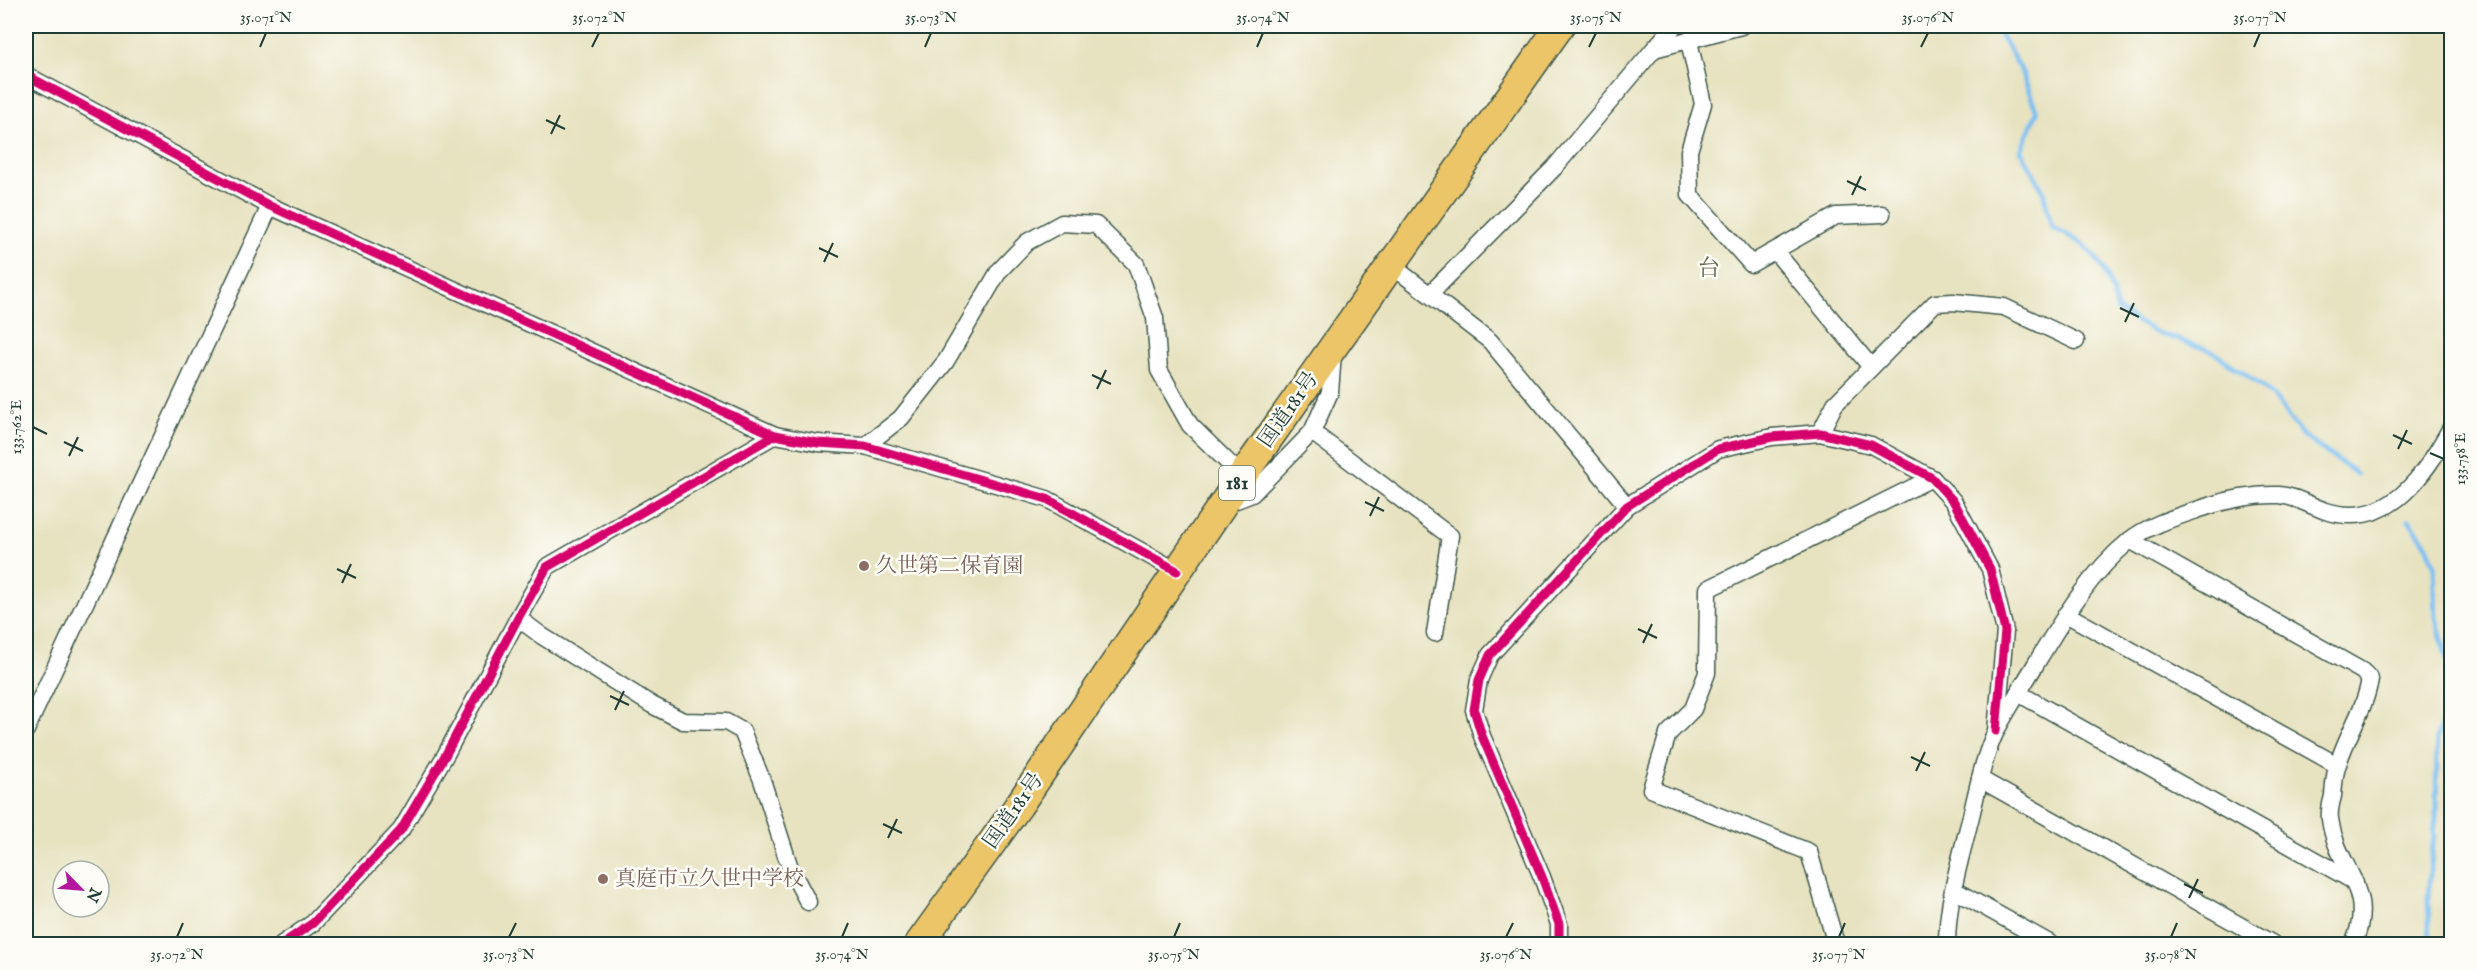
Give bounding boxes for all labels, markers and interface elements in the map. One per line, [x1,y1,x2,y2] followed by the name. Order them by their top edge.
[240,8,292,27] text: 35.071°N
[572,8,626,27] text: 35.072°N
[905,8,957,27] text: 35.073°N
[1236,8,1290,27] text: 35.074°N
[1570,8,1622,27] text: 35.075°N
[1902,8,1954,27] text: 35.076°N
[2233,8,2287,27] text: 35.077°N
[1698,255,1720,283] district label: 台
[1253,367,1325,453] street label: 国道181号
[7,400,26,454] text: 133.762°E
[2451,433,2470,485] text: 133.758°E
[1219,466,1255,500] road number: 181
[876,553,1023,580] place label: 久世第二保育園
[857,559,871,573] marker: 久世第二保育園
[978,768,1050,854] street label: 国道181号
[51,859,111,919] north arrow
[615,866,804,893] place label: 真庭市立久世中学校
[596,872,610,886] marker: 真庭市立久世中学校
[81,883,105,905] text: N
[150,945,204,964] text: 35.072°N
[483,945,535,964] text: 35.073°N
[815,945,869,964] text: 35.074°N
[1148,945,1200,964] text: 35.075°N
[1480,945,1532,964] text: 35.076°N
[1812,945,1866,964] text: 35.077°N
[2145,945,2197,964] text: 35.078°N

